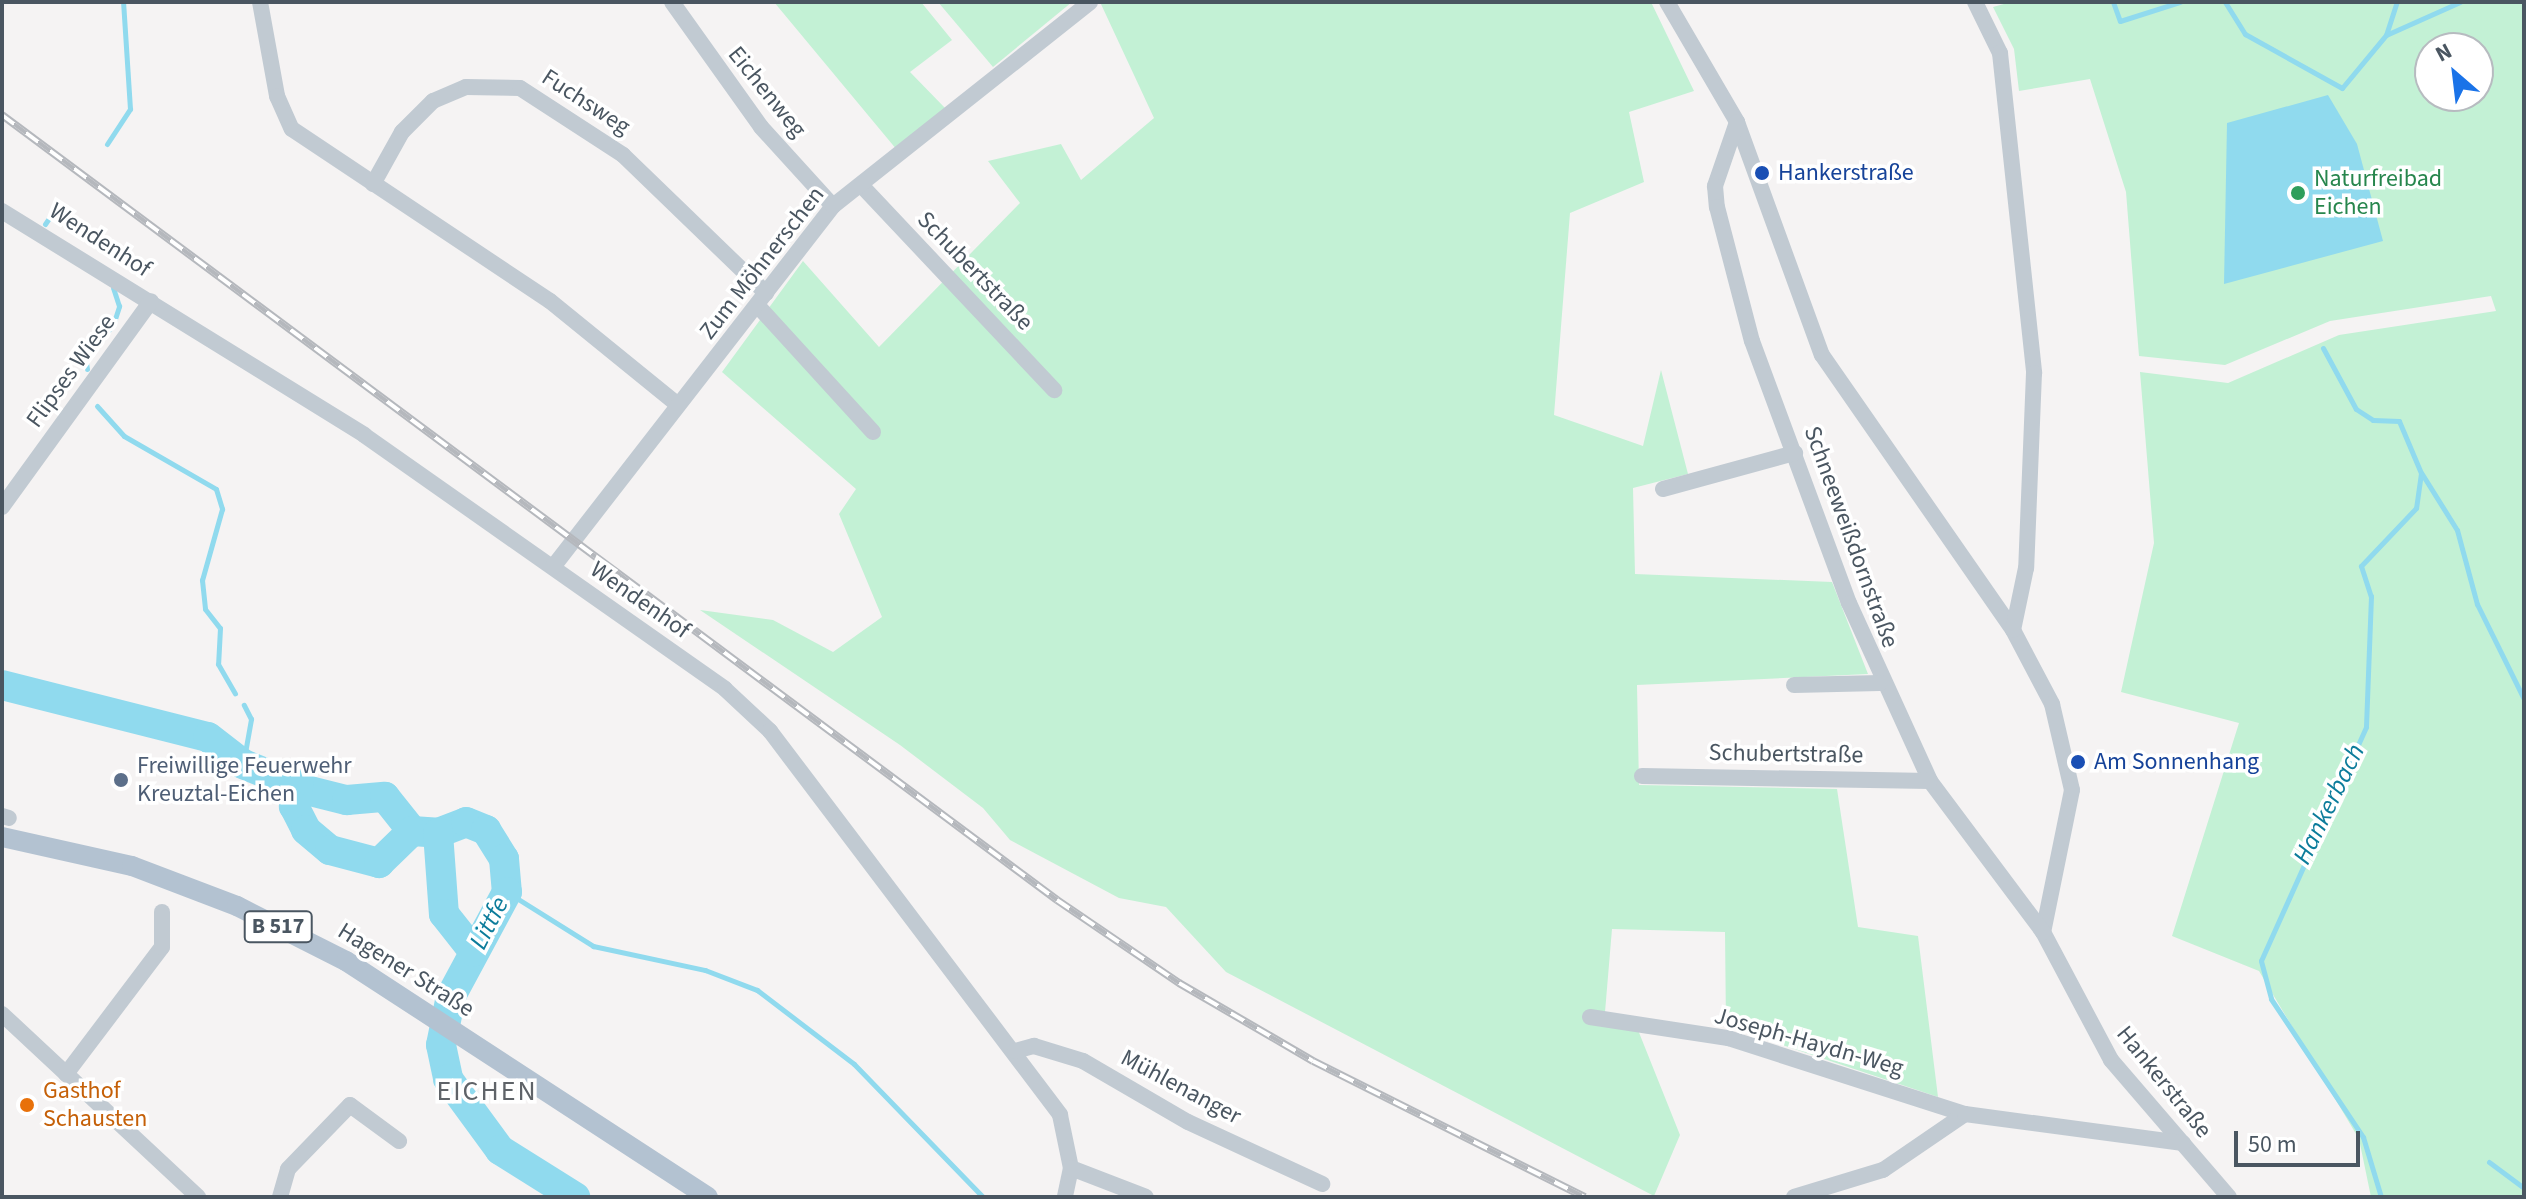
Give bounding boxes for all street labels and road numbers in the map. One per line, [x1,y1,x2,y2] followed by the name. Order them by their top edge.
[722,41,812,143] street label: Eichenweg
[536,63,636,141] street label: Fuchsweg
[693,181,831,345] street label: Zum Möhnerschen
[44,197,156,283] street label: Wendenhof
[911,205,1039,337] street label: Schubertstraße
[20,309,122,433] street label: Flipses Wiese
[1797,422,1905,652] street label: Schneeweißdornstraße
[585,555,695,645] street label: Wendenhof
[1709,738,1863,770] street label: Schubertstraße
[242,909,314,945] road number: B 517
[332,917,480,1023] street label: Hagener Straße
[1711,1001,1907,1083] street label: Joseph-Haydn-Weg
[2110,1020,2218,1144] street label: Hankerstraße
[1116,1043,1246,1131] street label: Mühlenanger

